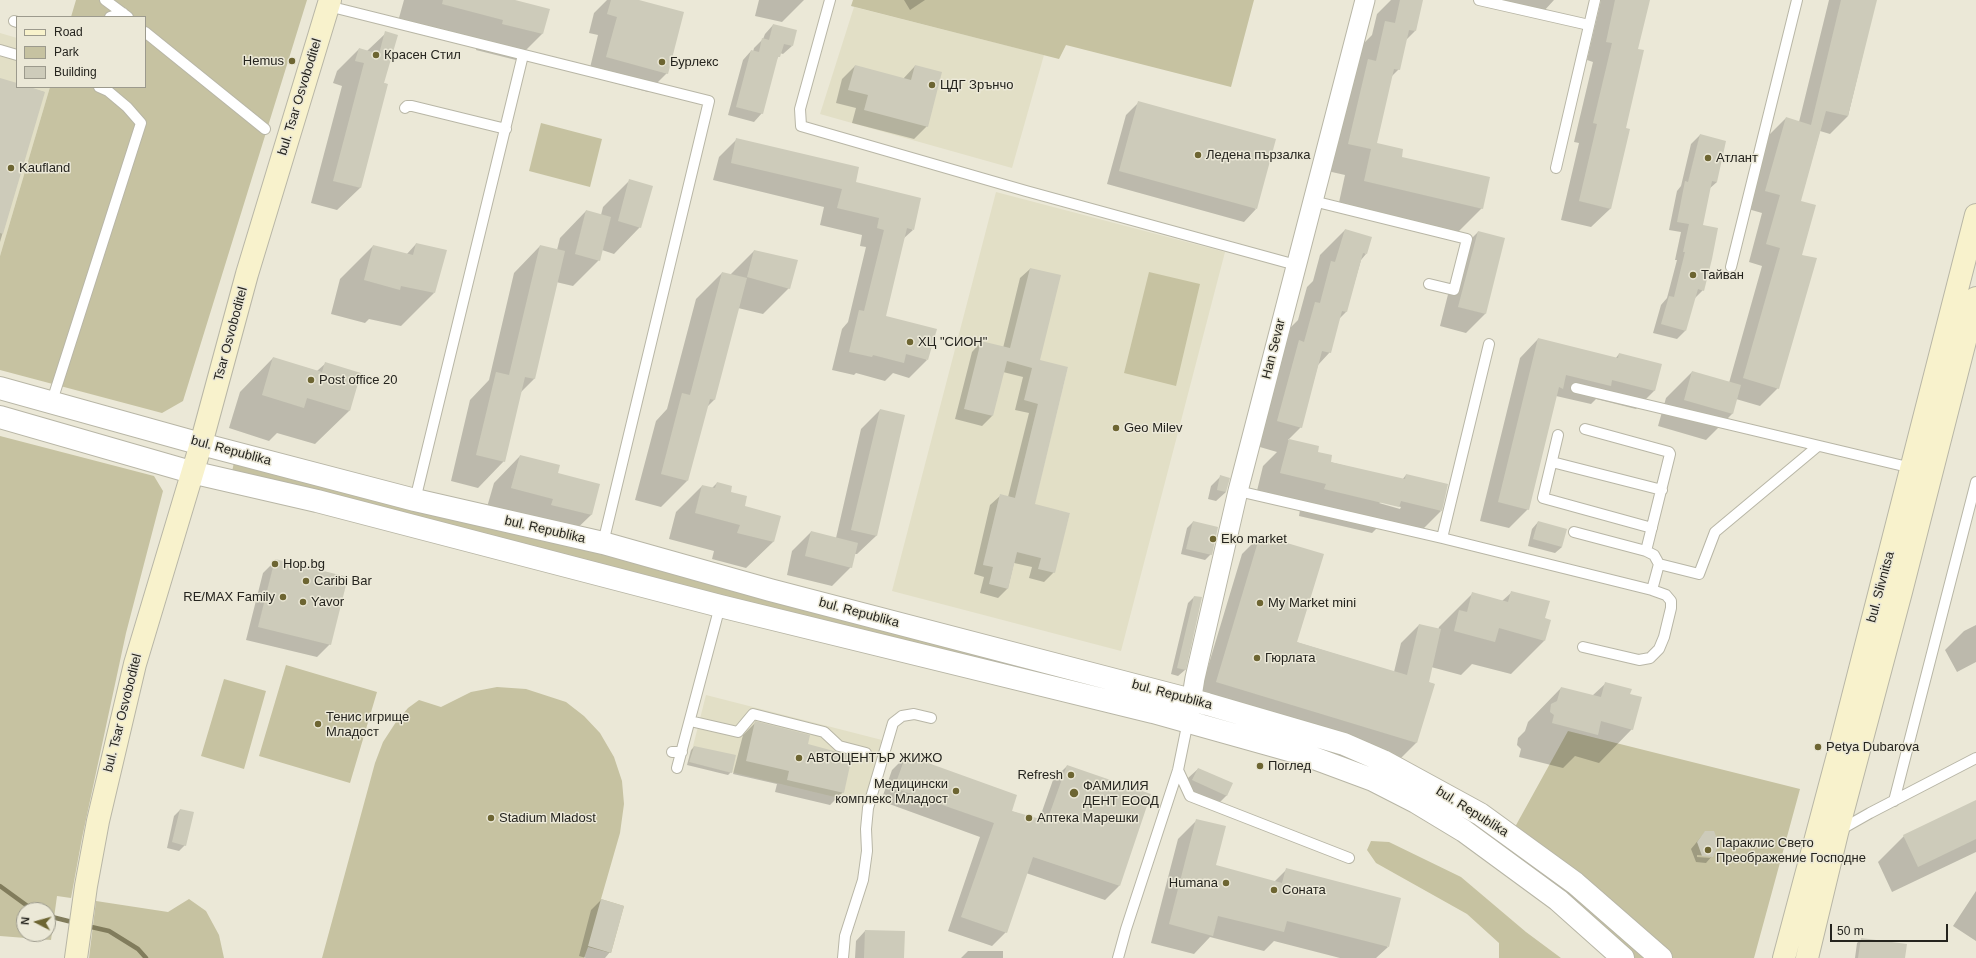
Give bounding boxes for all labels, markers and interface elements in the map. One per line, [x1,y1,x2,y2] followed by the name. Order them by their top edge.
[16,16,146,88] legend
[54,25,83,39] text: Road
[275,37,325,157] street label: bul. Tsar Osvoboditel
[54,45,79,59] text: Park
[384,47,461,63] place label: Красен Стил
[371,50,381,60] marker: Красен Стил
[243,53,284,69] place label: Hemus
[670,54,719,70] place label: Бурлекс
[287,56,297,66] marker: Hemus
[657,57,667,67] marker: Бурлекс
[54,65,97,79] text: Building
[940,77,1013,93] place label: ЦДГ Зрънчо
[927,80,937,90] marker: ЦДГ Зрънчо
[1206,147,1311,163] place label: Ледена пързалка
[1193,150,1203,160] marker: Ледена пързалка
[1716,150,1758,166] place label: Атлант
[1703,153,1713,163] marker: Атлант
[19,160,70,176] place label: Kaufland
[6,163,16,173] marker: Kaufland
[1701,267,1744,283] place label: Тайван
[1688,270,1698,280] marker: Тайван
[211,285,251,383] street label: Tsar Osvoboditel
[1259,317,1289,381] street label: Han Sevar
[918,334,987,350] place label: ХЦ "СИОН"
[905,337,915,347] marker: ХЦ "СИОН"
[319,372,398,388] place label: Post office 20
[306,375,316,385] marker: Post office 20
[1124,420,1183,436] place label: Geo Milev
[1111,423,1121,433] marker: Geo Milev
[189,433,273,469] street label: bul. Republika
[503,513,587,547] street label: bul. Republika
[1221,531,1287,547] place label: Eko market
[1208,534,1218,544] marker: Eko market
[1864,550,1898,624] street label: bul. Slivnitsa
[283,556,325,572] place label: Hop.bg
[270,559,280,569] marker: Hop.bg
[314,573,372,589] place label: Caribi Bar
[301,576,311,586] marker: Caribi Bar
[183,589,275,605] place label: RE/MAX Family
[278,592,288,602] marker: RE/MAX Family
[311,594,344,610] place label: Yavor
[817,595,901,631] street label: bul. Republika
[1268,595,1356,611] place label: My Market mini
[298,597,308,607] marker: Yavor
[1255,598,1265,608] marker: My Market mini
[1265,650,1315,666] place label: Гюрлата
[101,652,145,774] street label: bul. Tsar Osvoboditel
[1252,653,1262,663] marker: Гюрлата
[1130,677,1214,713] street label: bul. Republika
[326,709,409,740] place label: Тенис игрище Младост
[313,719,323,729] marker: Тенис игрище Младост
[1826,739,1919,755] place label: Petya Dubarova
[1813,742,1823,752] marker: Petya Dubarova
[807,750,942,766] place label: АВТОЦЕНТЪР ЖИЖО
[794,753,804,763] marker: АВТОЦЕНТЪР ЖИЖО
[1268,758,1311,774] place label: Поглед
[1255,761,1265,771] marker: Поглед
[1017,767,1063,783] place label: Refresh
[1066,770,1076,780] marker: Refresh
[835,776,948,807] place label: Медицински комплекс Младост
[1083,778,1159,809] place label: ФАМИЛИЯ ДЕНТ ЕООД
[1433,784,1511,840] street label: bul. Republika
[951,786,961,796] marker: Медицински комплекс Младост
[1068,787,1080,799] marker: ФАМИЛИЯ ДЕНТ ЕООД
[499,810,596,826] place label: Stadium Mladost
[1037,810,1139,826] place label: Аптека Марешки
[486,813,496,823] marker: Stadium Mladost
[1024,813,1034,823] marker: Аптека Марешки
[1716,835,1866,866] place label: Параклис Свето Преображение Господне
[1703,845,1713,855] marker: Параклис Свето Преображение Господне
[1169,875,1218,891] place label: Humana
[1221,878,1231,888] marker: Humana
[1282,882,1326,898] place label: Соната
[1269,885,1279,895] marker: Соната
[16,902,56,942] north arrow
[19,916,31,925] text: N
[1832,916,1950,942] scale bar
[1837,924,1864,938] text: 50 m

